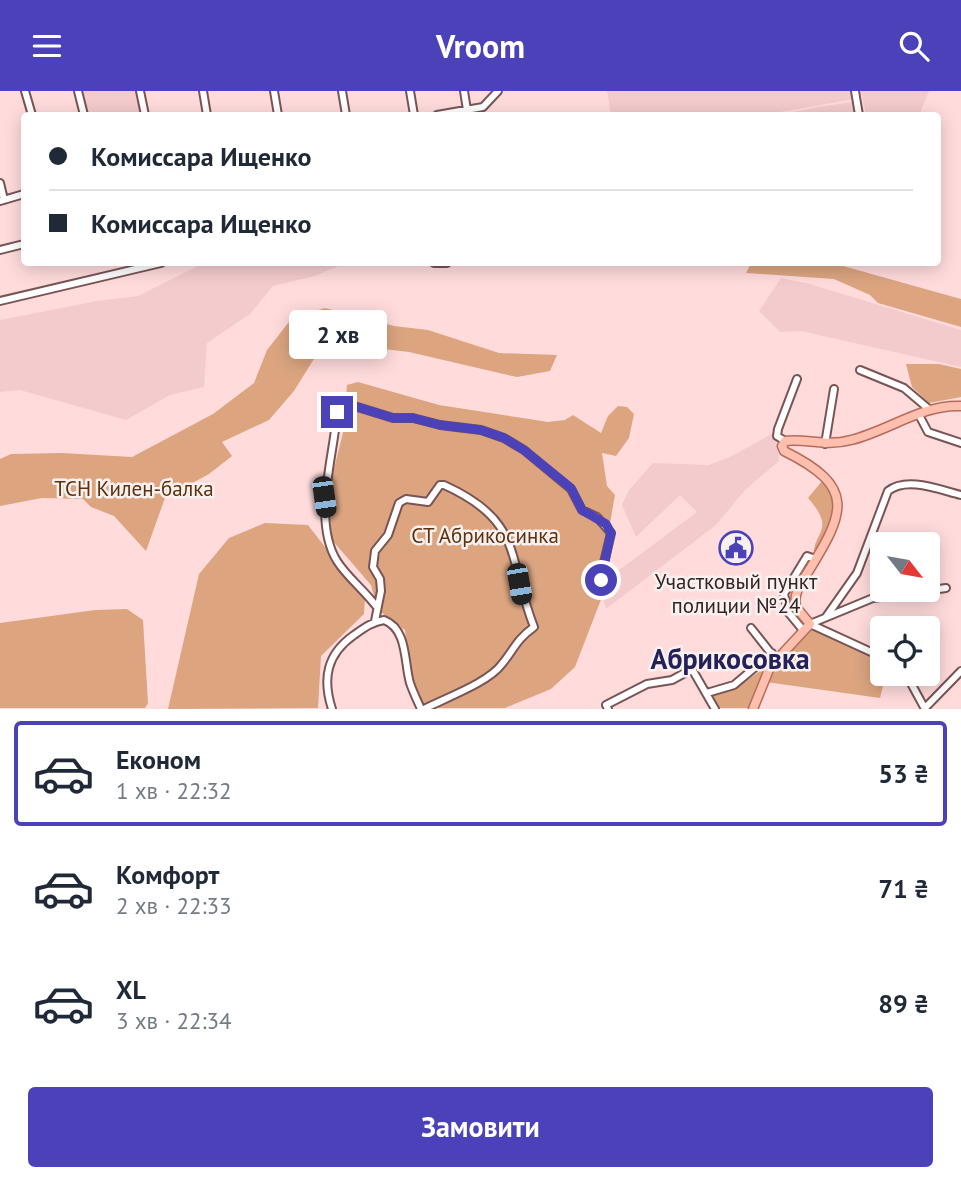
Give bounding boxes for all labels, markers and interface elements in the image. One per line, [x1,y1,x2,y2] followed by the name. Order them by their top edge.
[436,25,525,67] text: Vroom
[28,27,66,65] icon: menu
[895,27,933,65] icon: search
[91,140,311,173] text: Комиссара Ищенко
[91,207,311,240] text: Комиссара Ищенко
[288,310,386,359] callout: 2 хв
[317,320,359,349] text: 2 хв
[321,396,353,428] route end
[54,475,214,502] park label: ТСН Килен-балка
[311,475,338,519] car
[411,522,559,549] park label: СТ Абрикосинка
[717,529,755,567] public building icon: Участковый пункт полиции №24
[870,532,940,602] north arrow
[870,532,940,686] map controls
[506,561,533,607] car
[585,564,617,596] route start
[655,568,818,619] place label: Участковый пункт полиции №24
[870,616,940,686] button: locate
[650,640,810,677] district label: Абрикосовка
[32,742,95,805] icon: car
[116,743,201,776] text: Економ
[878,757,929,790] text: 53 ₴
[116,776,232,805] text: 1 хв · 22:32
[32,857,95,920] icon: car
[116,858,219,891] text: Комфорт
[878,872,929,905] text: 71 ₴
[116,891,232,920] text: 2 хв · 22:33
[32,972,95,1035] icon: car
[116,973,146,1006] text: XL
[878,987,929,1020] text: 89 ₴
[116,1006,232,1035] text: 3 хв · 22:34
[28,1087,933,1167] button: Замовити

